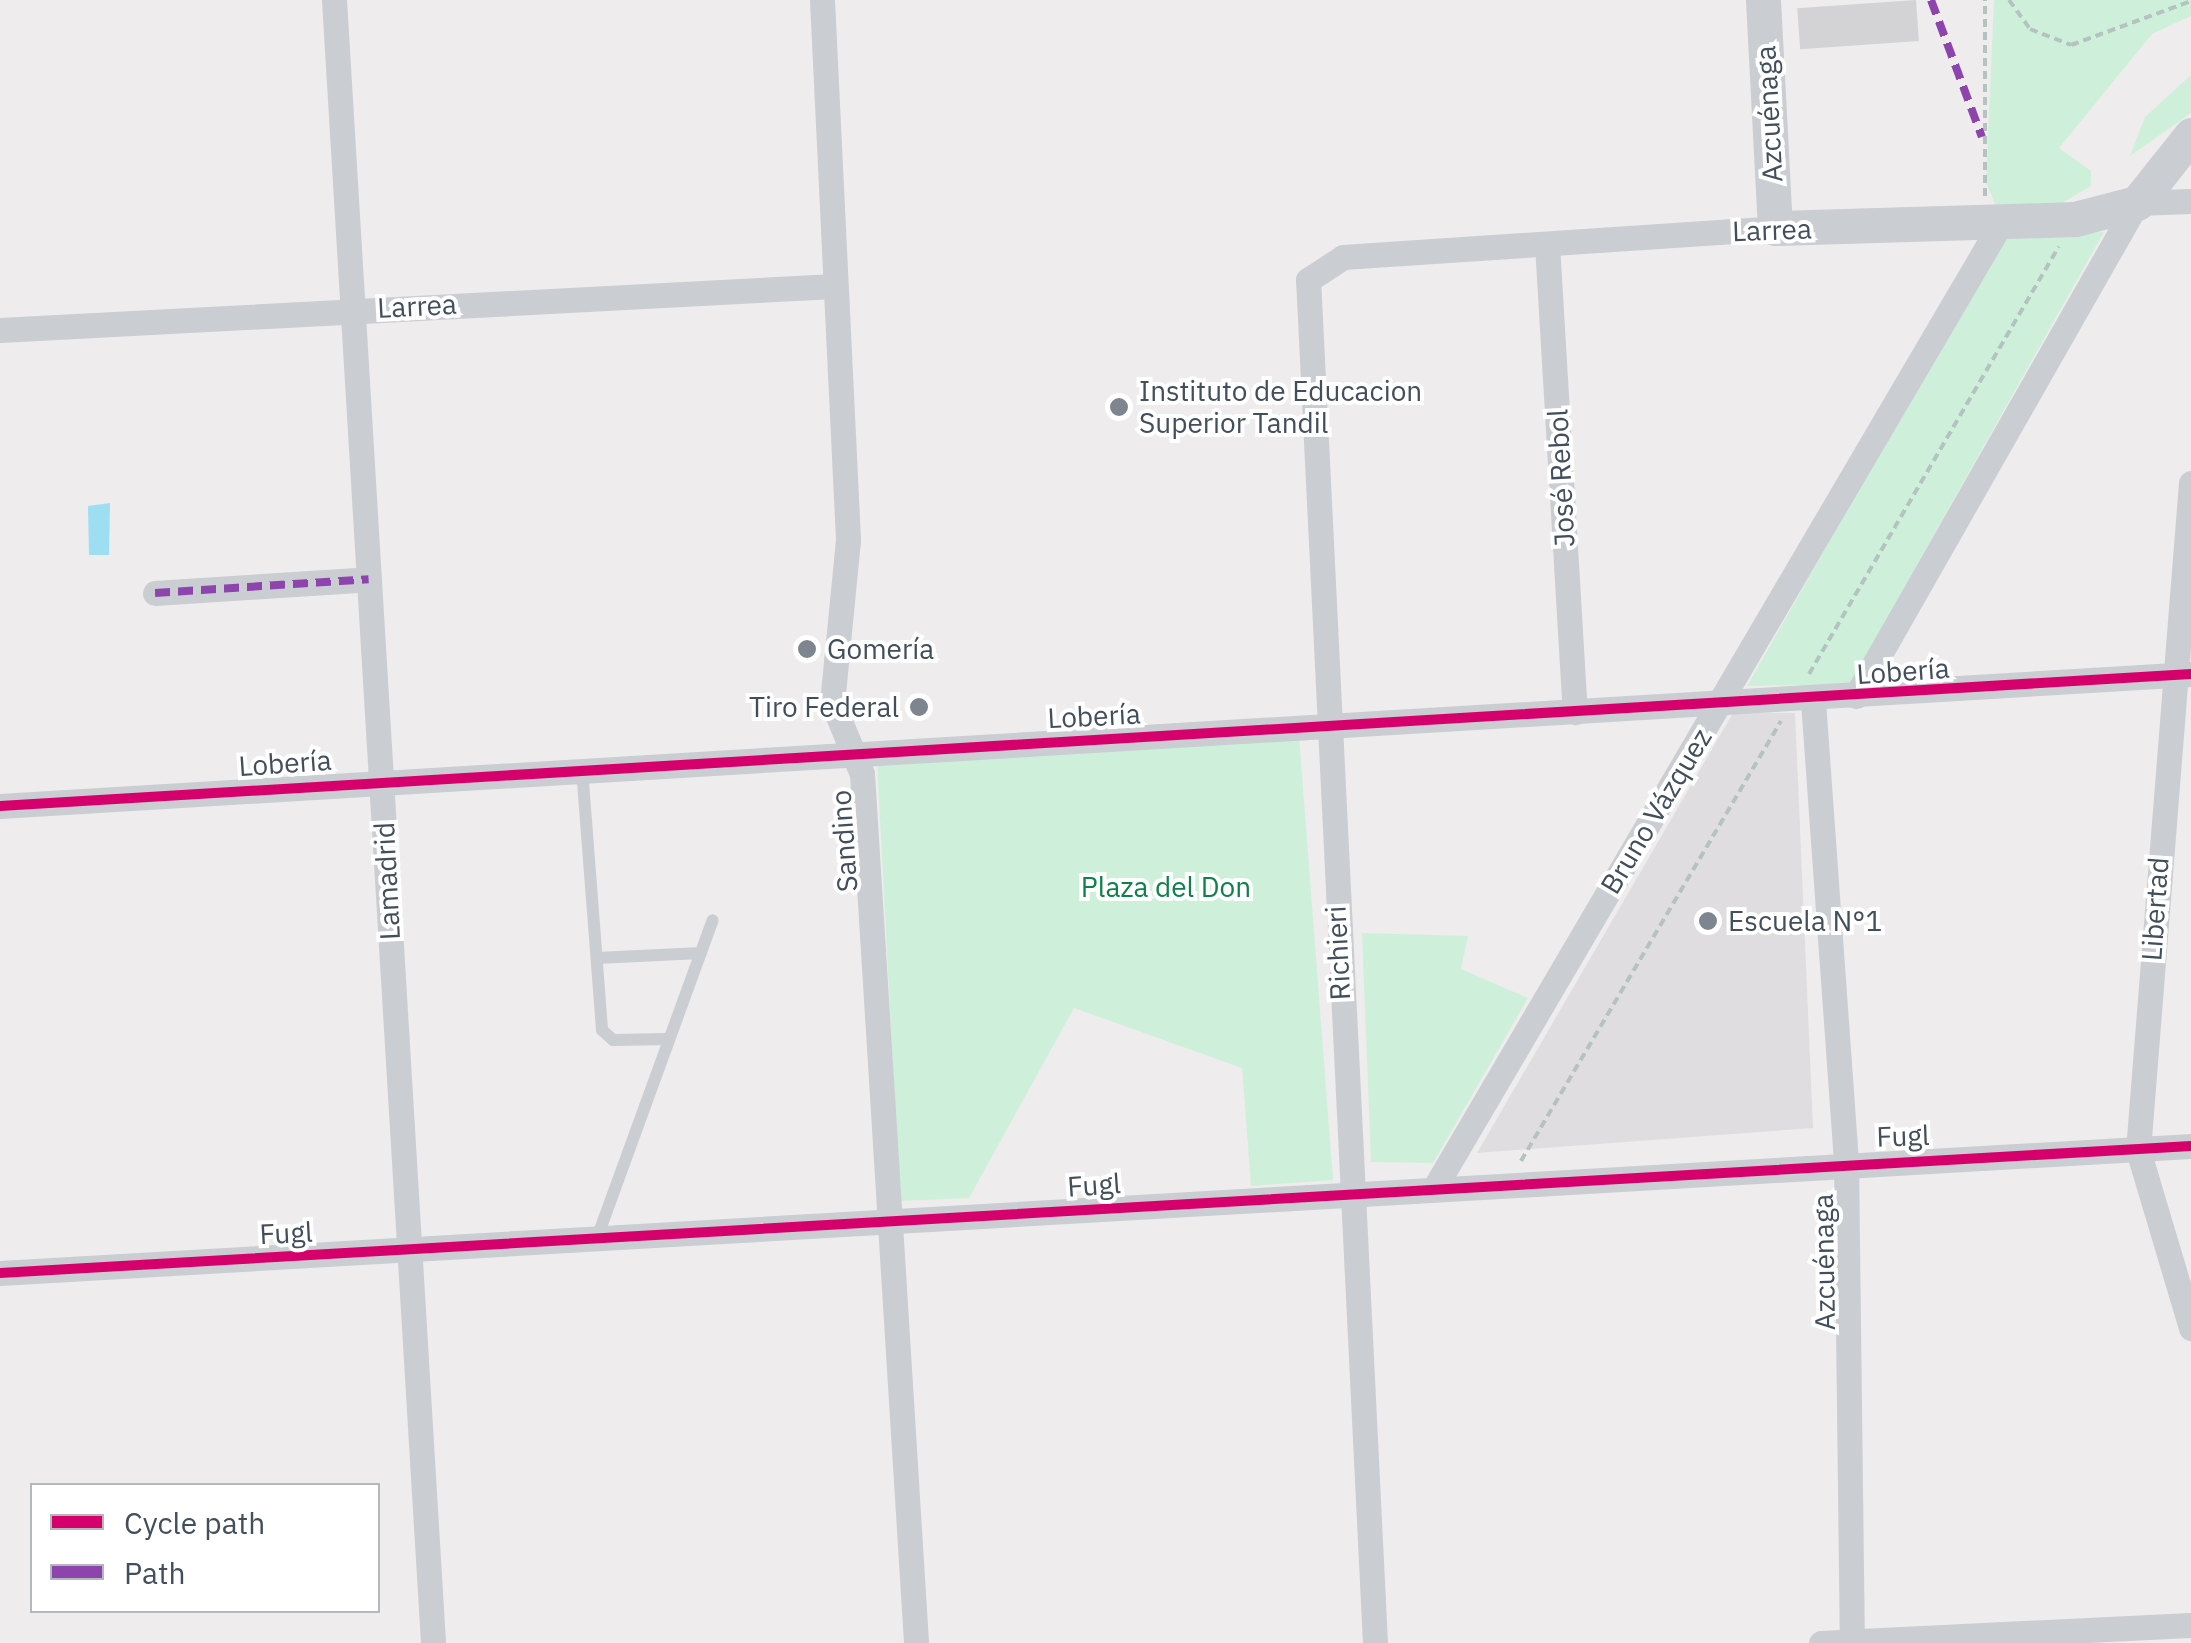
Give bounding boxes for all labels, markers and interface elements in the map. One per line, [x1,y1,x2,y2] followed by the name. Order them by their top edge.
[1749,45,1789,183] street label: Azcuénaga
[1732,212,1812,248] street label: Larrea
[376,287,458,325] street label: Larrea
[1139,374,1422,440] place label: Instituto de Educacion Superior Tandil
[1108,396,1130,418] marker: Instituto de Educacion Superior Tandil
[1541,408,1581,548] street label: José Rebol
[827,632,934,666] place label: Gomería
[796,638,818,660] marker: Gomería
[1855,651,1951,691] street label: Lobería
[749,690,899,724] place label: Tiro Federal
[908,696,930,718] marker: Tiro Federal
[1047,697,1141,735] street label: Lobería
[1593,722,1719,900] street label: Bruno Vázquez
[237,743,333,783] street label: Lobería
[824,789,864,893] street label: Sandino
[367,821,407,941] street label: Lamadrid
[2135,856,2175,962] street label: Libertad
[1081,870,1251,904] park label: Plaza del Don
[1728,904,1882,938] place label: Escuela N°1
[1319,905,1357,1001] street label: Richieri
[1697,910,1719,932] marker: Escuela N°1
[1876,1118,1930,1154] street label: Fugl
[1066,1166,1122,1204] street label: Fugl
[1806,1193,1842,1331] street label: Azcuénaga
[259,1215,313,1251] street label: Fugl
[30,1483,380,1613] legend
[124,1503,265,1542] text: Cycle path
[124,1553,185,1592] text: Path

